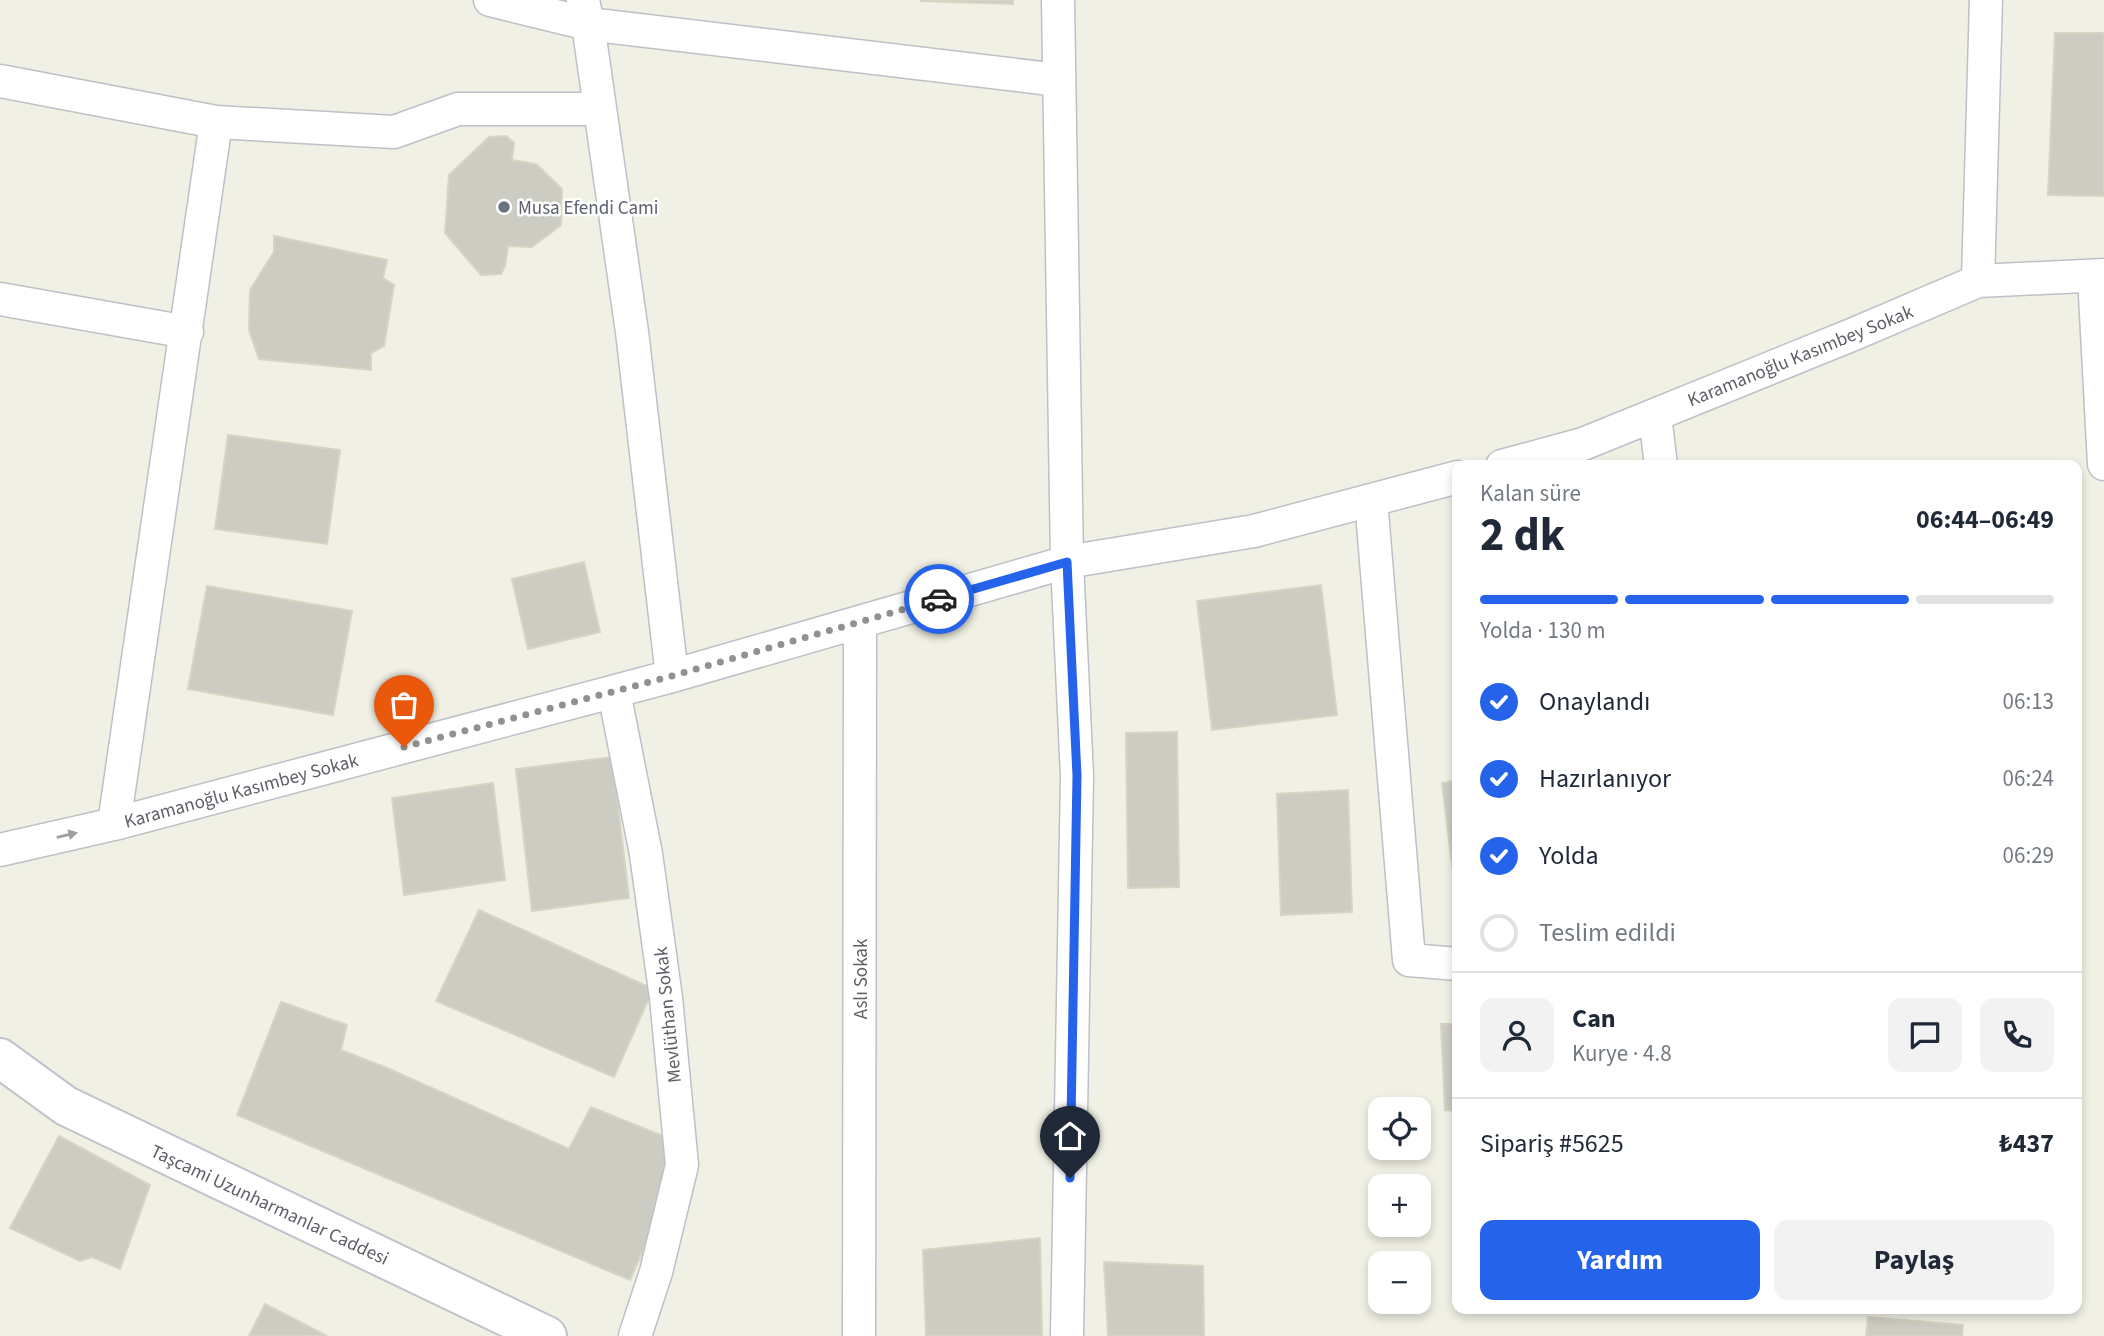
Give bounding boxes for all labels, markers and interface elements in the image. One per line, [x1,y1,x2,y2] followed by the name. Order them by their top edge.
[518,195,659,222] place label: Musa Efendi Cami
[496,199,512,215] marker: Musa Efendi Cami
[1684,298,1918,414] street label: Karamanoğlu Kasımbey Sokak
[1480,477,1581,510] text: Kalan süre
[1916,501,2054,538] text: 06:44–06:49
[1480,503,1565,568] text: 2 dk
[904,564,974,634] courier
[920,580,958,618] icon: car
[1480,614,1606,647] text: Yolda · 130 m
[374,675,434,747] pin
[1480,683,1518,721] icon: check
[1539,683,1651,720] text: Onaylandı
[2003,685,2054,718] text: 06:13
[385,686,423,724] icon: bag
[121,747,362,836] street label: Karamanoğlu Kasımbey Sokak
[1480,760,1518,798] icon: check
[1539,760,1671,797] text: Hazırlanıyor
[2003,762,2054,795] text: 06:24
[56,829,78,840] one-way arrow
[1480,837,1518,875] icon: check
[1539,837,1599,874] text: Yolda
[2003,839,2054,872] text: 06:29
[1539,914,1676,951] text: Teslim edildi
[848,938,875,1019] street label: Aslı Sokak
[648,945,689,1084] street label: Mevlüthan Sokak
[1480,998,1554,1072] button: person
[1888,998,1962,1072] button: chat
[1980,998,2054,1072] button: phone
[1572,1000,1616,1037] text: Can
[1572,1037,1672,1070] text: Kurye · 4.8
[1368,1097,1431,1314] map controls
[1368,1097,1431,1160] button: locate
[1040,1106,1100,1178] pin
[1051,1117,1089,1155] icon: home
[1480,1125,1624,1162] text: Sipariş #5625
[1999,1125,2054,1162] text: ₺437
[146,1138,393,1273] street label: Taşcami Uzunharmanlar Caddesi
[1368,1174,1431,1237] button: +
[1480,1220,1760,1300] button: Yardım
[1774,1220,2054,1300] button: Paylaş
[1368,1251,1431,1314] button: −

